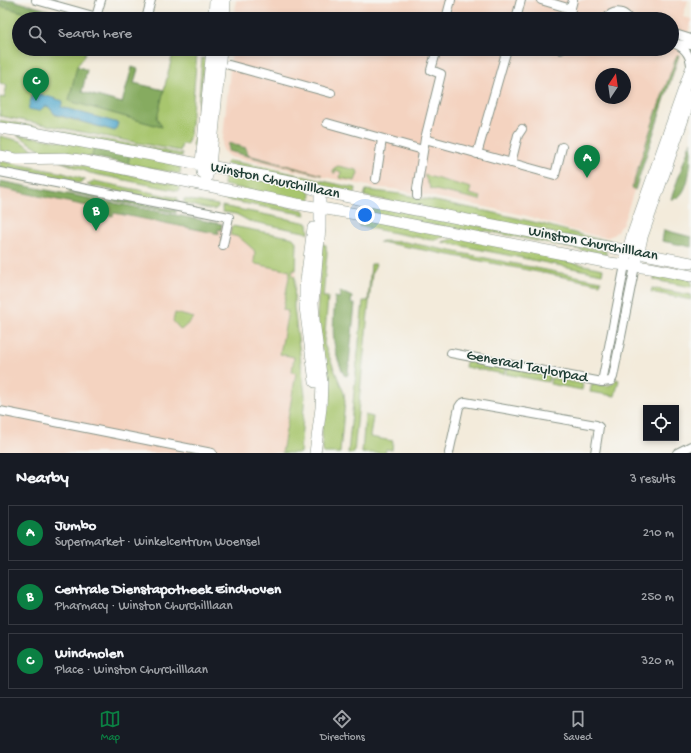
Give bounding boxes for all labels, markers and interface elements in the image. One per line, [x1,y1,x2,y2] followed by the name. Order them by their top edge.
[12,12,679,56] search box
[26,23,48,45] icon: search
[58,25,132,43] text: Search here
[23,68,49,101] pin: C
[595,68,631,104] north arrow
[574,145,600,178] pin: A
[209,158,341,204] street label: Winston Churchilllaan
[83,198,109,231] pin: B
[355,205,375,225] your location
[527,223,659,265] street label: Winston Churchilllaan
[465,346,590,388] street label: Generaal Taylorpad
[643,405,679,441] map controls
[643,405,679,441] button: locate
[16,469,69,489] text: Nearby
[630,472,675,487] text: 3 results
[55,517,96,535] text: Jumbo
[26,526,34,541] text: A
[643,526,674,541] text: 210 m
[55,535,260,550] text: Supermarket · Winkelcentrum Woensel
[55,581,281,599] text: Centrale Dienstapotheek Eindhoven
[27,590,33,605] text: B
[641,590,674,605] text: 250 m
[55,599,233,614] text: Pharmacy · Winston Churchilllaan
[55,645,124,663] text: Windmolen
[26,654,34,669] text: C
[641,654,674,669] text: 320 m
[55,663,208,678] text: Place · Winston Churchilllaan
[99,708,121,744] tab: Map
[320,708,365,744] tab: Directions
[563,708,592,744] tab: Saved

